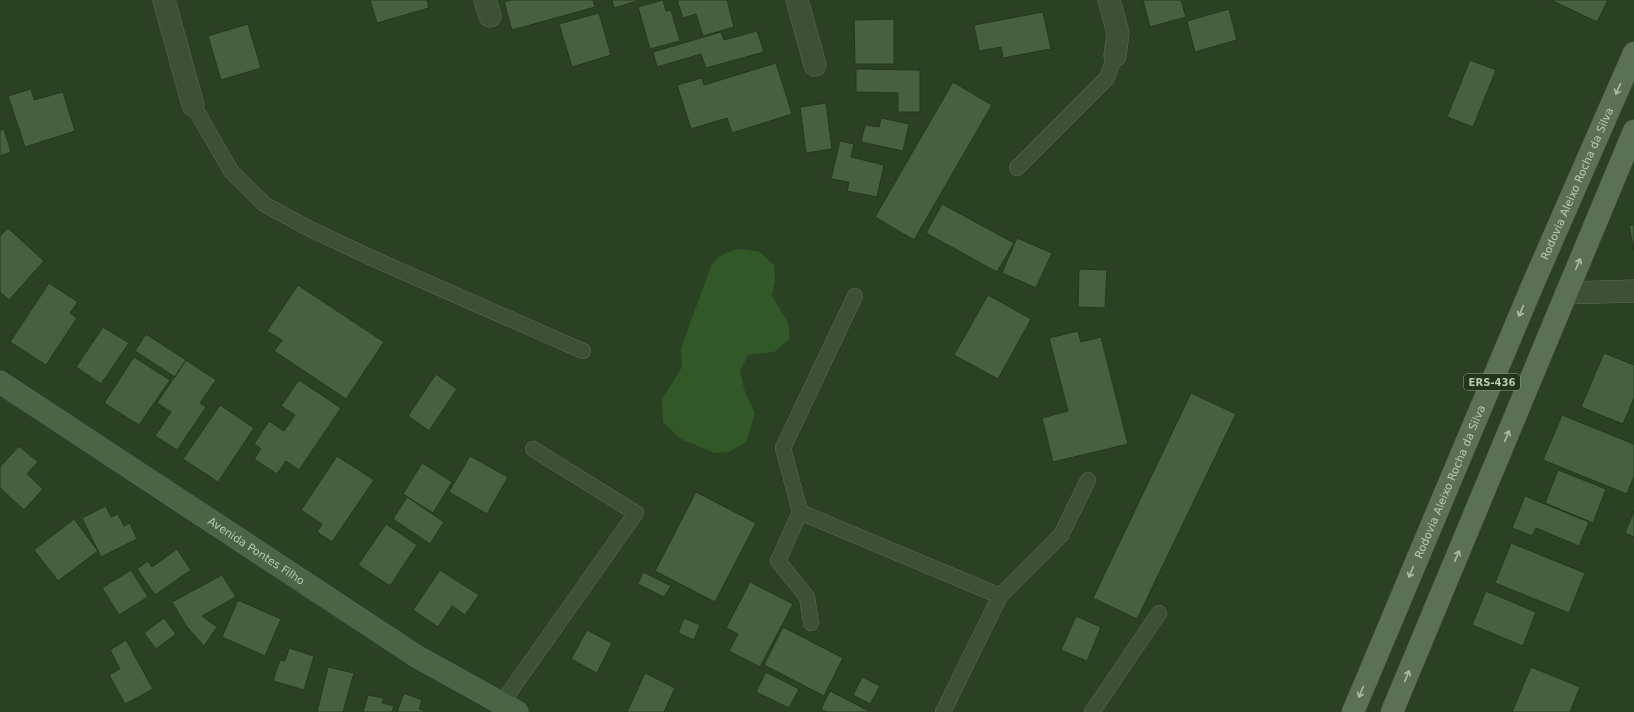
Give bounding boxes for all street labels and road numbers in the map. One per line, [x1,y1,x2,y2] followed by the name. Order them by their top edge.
[1538,105,1616,262] street label: Rodovia Aleixo Rocha da Silva
[1464,374,1520,390] road number: ERS-436
[1412,403,1488,560] street label: Rodovia Aleixo Rocha da Silva
[205,515,307,588] street label: Avenida Pontes Filho

